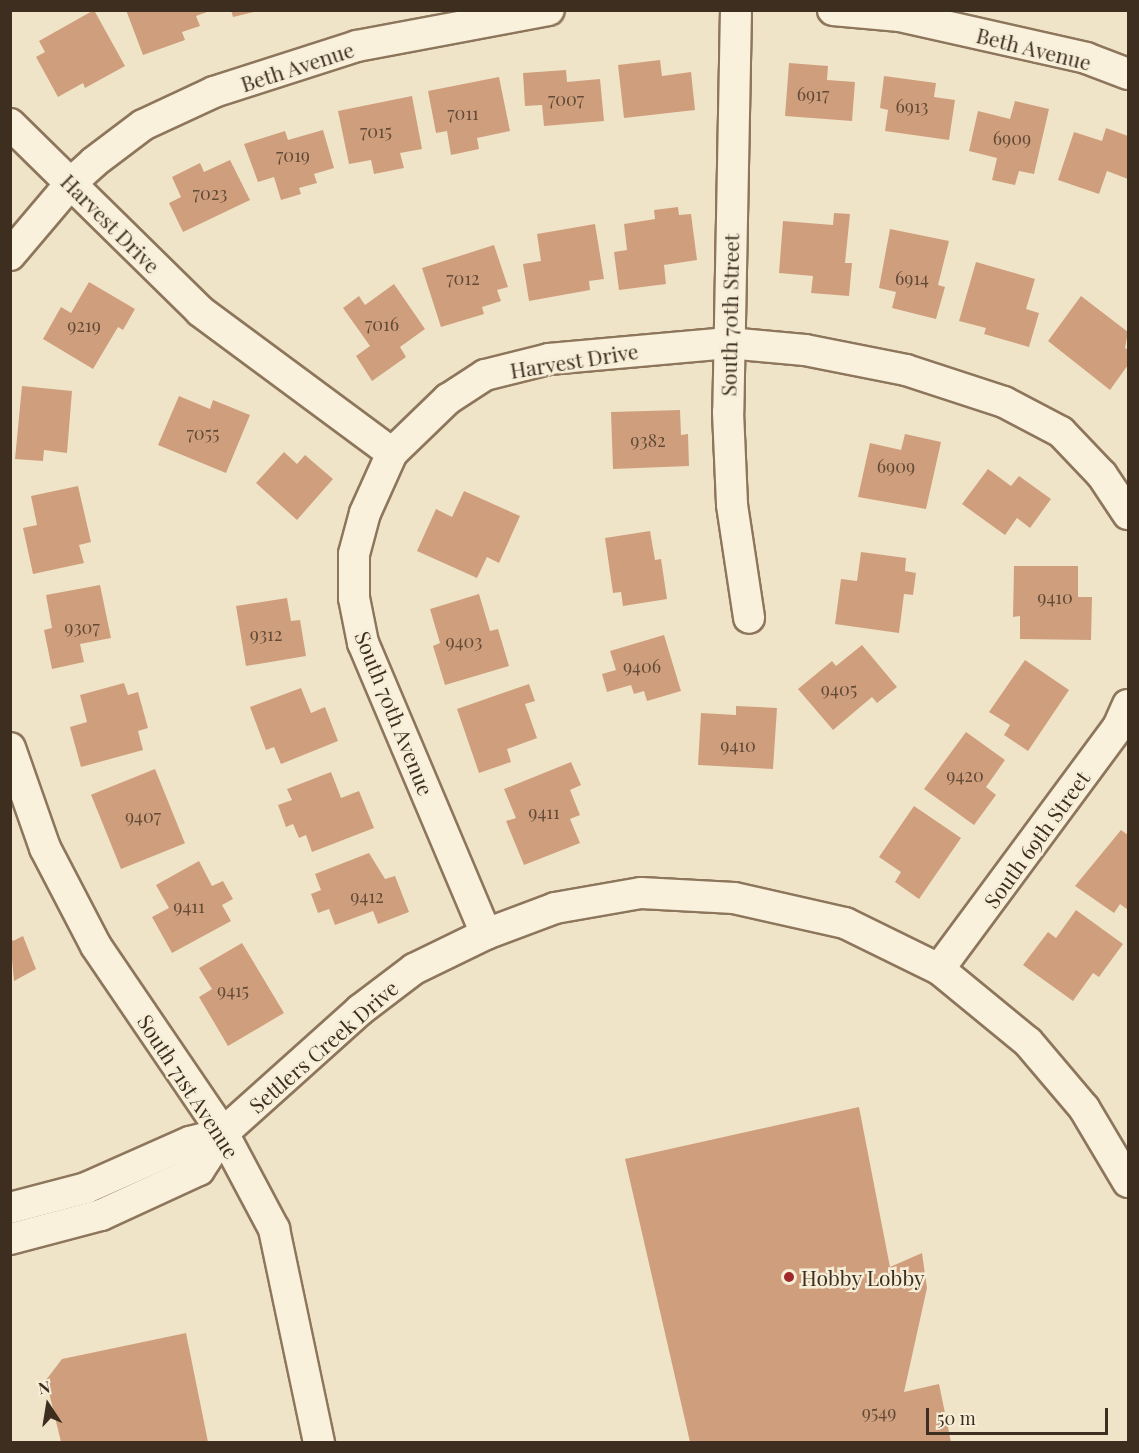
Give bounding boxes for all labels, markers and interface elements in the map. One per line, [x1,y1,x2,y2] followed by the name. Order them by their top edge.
[974,21,1094,75] street label: Beth Avenue
[237,36,357,96] street label: Beth Avenue
[797,83,829,105] house number: 6917
[548,88,584,110] house number: 7007
[896,95,928,117] house number: 6913
[447,102,479,124] house number: 7011
[360,120,392,142] house number: 7015
[993,127,1031,149] house number: 6909
[276,144,310,166] house number: 7019
[56,168,166,278] street label: Harvest Drive
[193,182,227,204] house number: 7023
[715,234,743,396] street label: South 70th Street
[446,267,480,289] house number: 7012
[895,267,929,289] house number: 6914
[365,313,399,335] house number: 7016
[67,314,101,336] house number: 9219
[508,337,640,383] street label: Harvest Drive
[186,422,220,444] house number: 7055
[630,429,666,451] house number: 9382
[877,455,915,477] house number: 6909
[1037,586,1073,608] house number: 9410
[64,616,100,638] house number: 9307
[250,623,282,645] house number: 9312
[350,627,440,799] street label: South 70th Avenue
[446,630,482,652] house number: 9403
[623,655,661,677] house number: 9406
[821,678,857,700] house number: 9405
[720,734,756,756] house number: 9410
[946,764,984,786] house number: 9420
[978,766,1094,912] street label: South 69th Street
[528,801,560,823] house number: 9411
[125,805,161,827] house number: 9407
[350,885,384,907] house number: 9412
[173,895,205,917] house number: 9411
[243,974,403,1118] street label: Settlers Creek Drive
[217,979,249,1001] house number: 9415
[133,1009,245,1163] street label: South 71st Avenue
[801,1264,925,1290] place label: Hobby Lobby
[782,1270,796,1284] marker: Hobby Lobby
[18,1375,78,1435] north arrow
[36,1375,52,1398] text: N
[929,1396,1110,1434] scale bar
[862,1401,896,1423] house number: 9549
[937,1406,976,1430] text: 50 m

